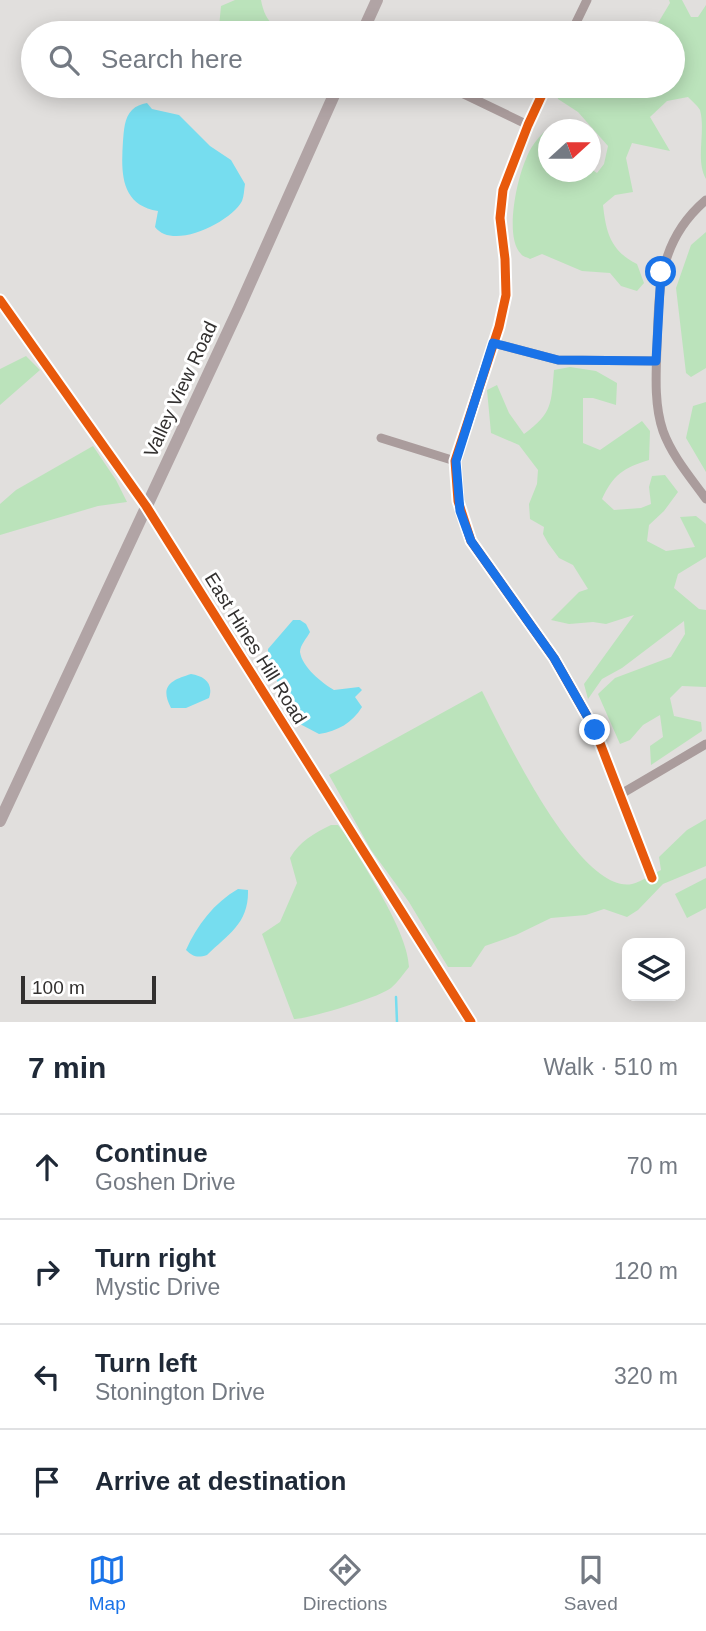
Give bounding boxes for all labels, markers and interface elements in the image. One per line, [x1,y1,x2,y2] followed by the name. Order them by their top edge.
[21,21,685,98] search box
[45,41,83,79] icon: search
[101,44,243,74] text: Search here
[538,119,601,182] north arrow
[645,256,676,287] route start
[140,318,221,460] street label: Valley View Road
[201,569,311,728] street label: East Hines Hill Road
[579,714,610,745] route end
[622,938,685,1001] map controls
[622,938,685,1001] button: layers
[21,973,156,1005] scale bar
[32,977,85,998] text: 100 m
[28,1051,106,1084] text: 7 min
[543,1054,678,1080] text: Walk · 510 m
[95,1138,208,1168] text: Continue
[28,1148,66,1186] icon: ahead
[627,1153,678,1179] text: 70 m
[95,1169,236,1195] text: Goshen Drive
[95,1243,216,1273] text: Turn right
[28,1253,66,1291] icon: right
[614,1258,678,1284] text: 120 m
[95,1274,220,1300] text: Mystic Drive
[95,1348,197,1378] text: Turn left
[28,1358,66,1396] icon: left
[614,1363,678,1389] text: 320 m
[95,1379,265,1405] text: Stonington Drive
[28,1463,66,1501] icon: arrive
[95,1466,346,1496] text: Arrive at destination
[88,1551,126,1615] tab: Map
[303,1551,387,1615] tab: Directions
[564,1551,618,1615] tab: Saved

